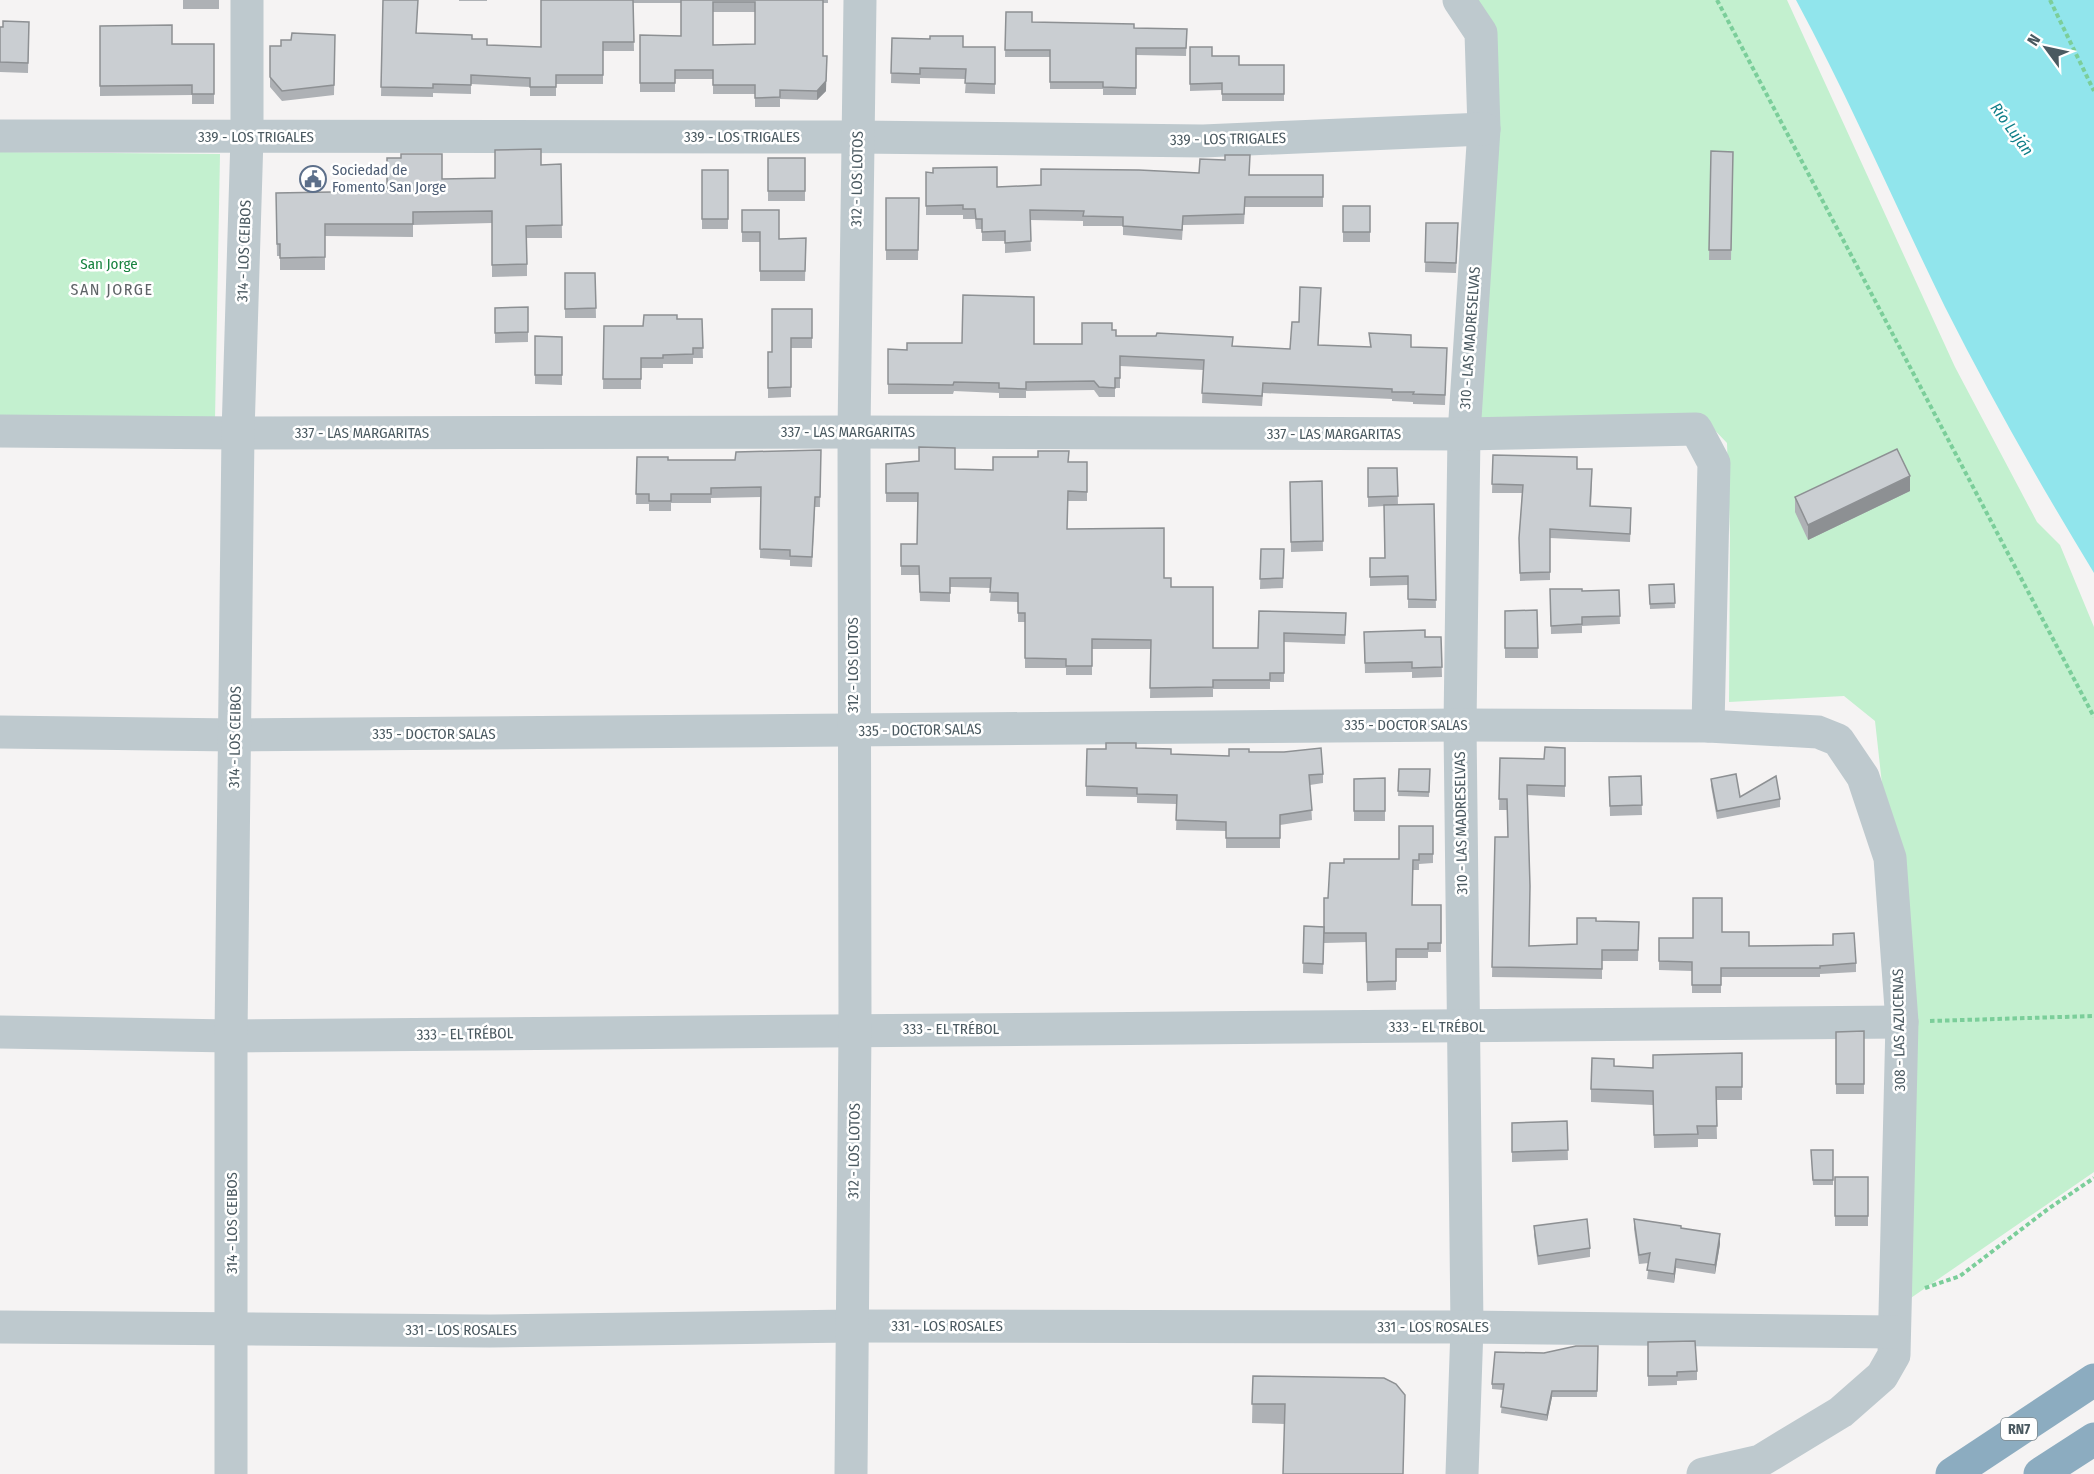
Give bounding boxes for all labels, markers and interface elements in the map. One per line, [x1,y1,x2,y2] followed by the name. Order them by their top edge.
[2016,18,2076,78] north arrow
[2023,31,2044,49] text: N
[1987,99,2037,159] water label: Río Luján
[198,128,314,146] street label: 339 - LOS TRIGALES
[684,128,800,146] street label: 339 - LOS TRIGALES
[1170,129,1286,149] street label: 339 - LOS TRIGALES
[847,131,867,227] street label: 312 - LOS LOTOS
[332,161,446,196] place label: Sociedad de Fomento San Jorge
[298,164,328,194] public building icon: Sociedad de Fomento San Jorge
[233,200,255,302] street label: 314 - LOS CEIBOS
[80,255,138,273] park label: San Jorge
[1456,266,1484,410] street label: 310 - LAS MADRESELVAS
[71,280,153,299] district label: SAN JORGE
[781,423,915,441] street label: 337 - LAS MARGARITAS
[295,424,429,442] street label: 337 - LAS MARGARITAS
[1267,425,1401,443] street label: 337 - LAS MARGARITAS
[844,617,862,713] street label: 312 - LOS LOTOS
[225,686,245,788] street label: 314 - LOS CEIBOS
[1344,716,1468,734] street label: 335 - DOCTOR SALAS
[858,720,982,740] street label: 335 - DOCTOR SALAS
[372,725,496,743] street label: 335 - DOCTOR SALAS
[1451,751,1471,895] street label: 310 - LAS MADRESELVAS
[1889,968,1909,1092] street label: 308 - LAS AZUCENAS
[1389,1018,1486,1036] street label: 333 - EL TRÉBOL
[903,1020,1000,1038] street label: 333 - EL TRÉBOL
[417,1024,514,1044] street label: 333 - EL TRÉBOL
[844,1103,864,1199] street label: 312 - LOS LOTOS
[223,1172,241,1274] street label: 314 - LOS CEIBOS
[891,1317,1003,1335] street label: 331 - LOS ROSALES
[1377,1318,1489,1336] street label: 331 - LOS ROSALES
[405,1321,517,1339] street label: 331 - LOS ROSALES
[2001,1418,2037,1440] road number: RN7

